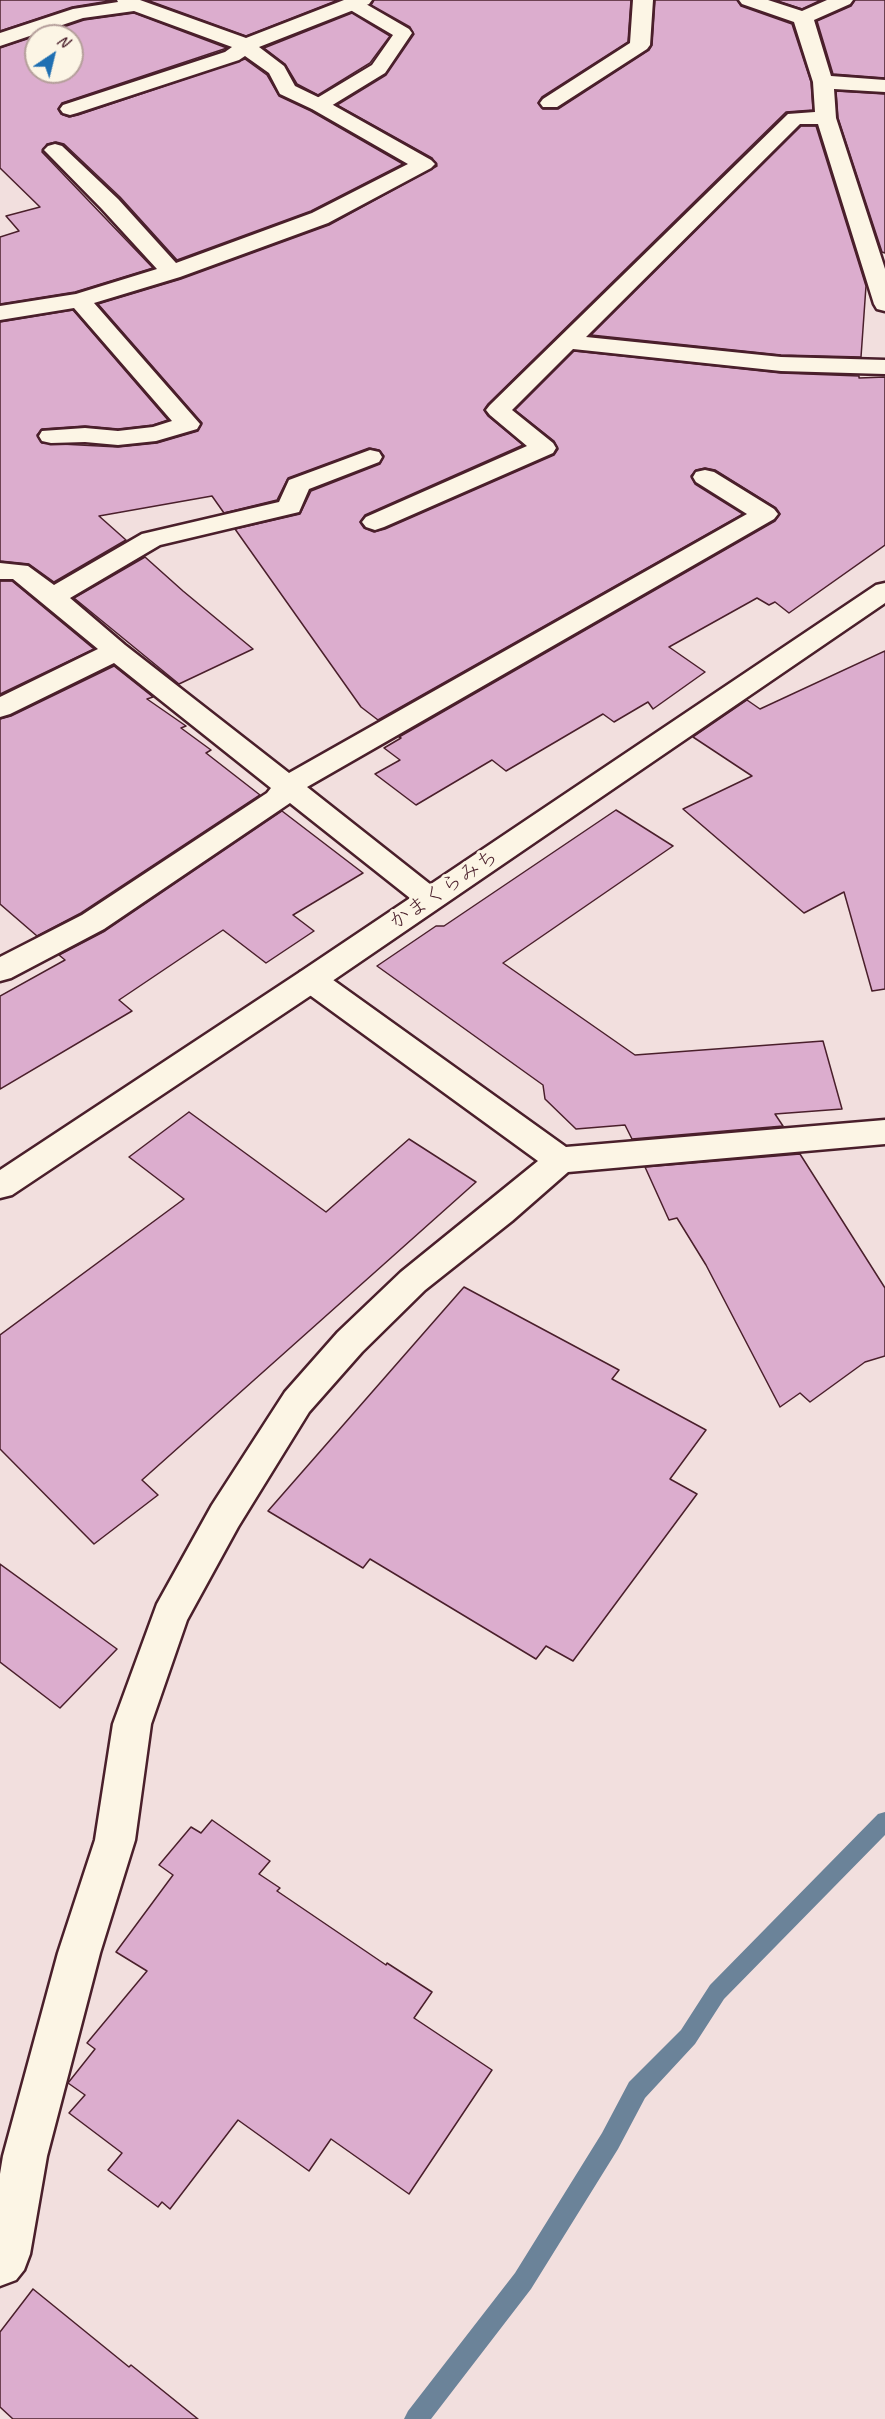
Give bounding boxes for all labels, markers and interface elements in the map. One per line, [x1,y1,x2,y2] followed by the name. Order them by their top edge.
[24,24,84,84] north arrow
[53,30,73,52] text: N
[385,844,503,936] street label: かまくらみち

